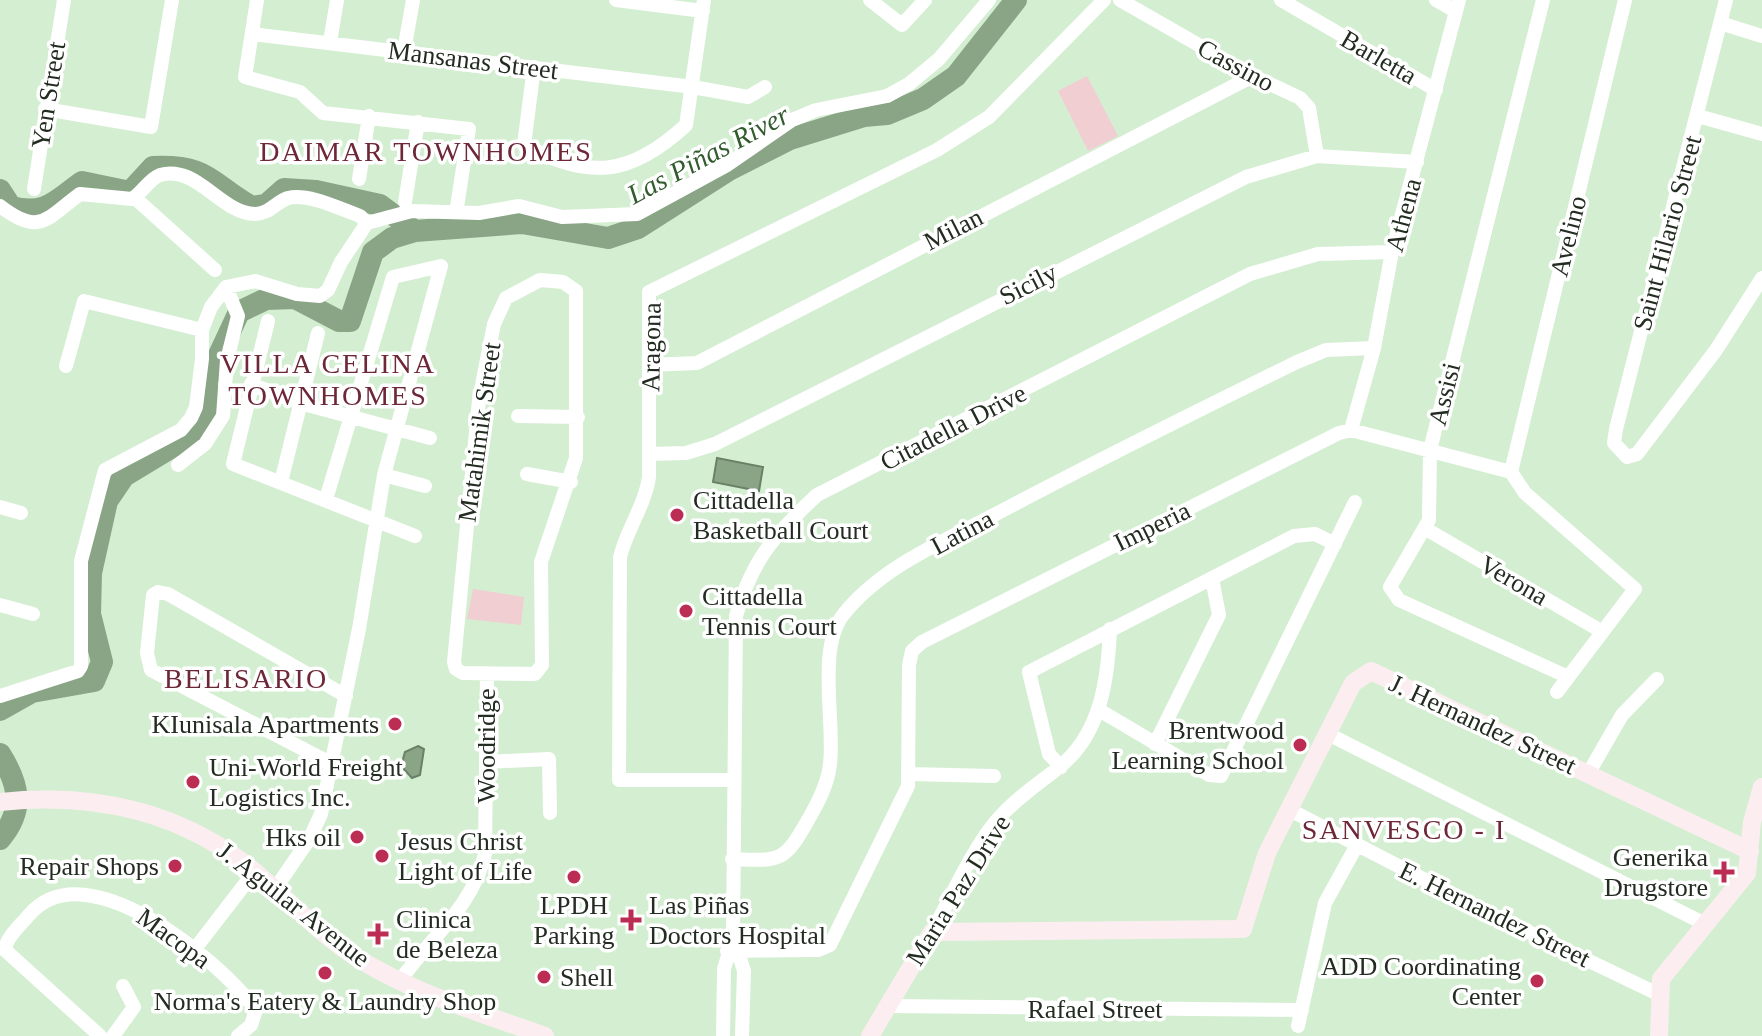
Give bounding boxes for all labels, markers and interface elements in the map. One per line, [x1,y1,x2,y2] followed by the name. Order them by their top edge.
[1336,24,1422,91] street label: Barletta
[1193,33,1279,98] street label: Cassino
[386,36,560,85] street label: Mansanas Street
[26,39,71,151] street label: Yen Street
[621,99,795,211] water label: Las Piñas River
[1627,132,1708,334] street label: Saint Hilario Street
[259,136,593,167] district label: DAIMAR TOWNHOMES
[1380,175,1427,255] street label: Athena
[1545,193,1592,279] street label: Avelino
[919,202,987,256] street label: Milan
[995,258,1062,311] street label: Sicily
[636,302,667,392] street label: Aragona
[453,340,507,524] street label: Matahimik Street
[220,348,436,411] district label: VILLA CELINA TOWNHOMES
[1423,360,1466,428] street label: Assisi
[876,378,1031,477] street label: Citadella Drive
[693,486,869,545] place label: Cittadella Basketball Court
[1110,495,1195,557] street label: Imperia
[926,504,999,561] street label: Latina
[668,506,686,524] marker: Cittadella Basketball Court
[1475,549,1553,612] street label: Verona
[702,582,837,641] place label: Cittadella Tennis Court
[677,602,695,620] marker: Cittadella Tennis Court
[164,663,328,694] district label: BELISARIO
[1385,668,1582,781] street label: J. Hernandez Street
[472,689,501,803] street label: Woodridge
[152,710,379,739] place label: KIunisala Apartments
[386,715,404,733] marker: KIunisala Apartments
[1111,716,1284,775] place label: Brentwood Learning School
[1291,736,1309,754] marker: Brentwood Learning School
[209,753,403,812] place label: Uni-World Freight Logistics Inc.
[184,773,202,791] marker: Uni-World Freight Logistics Inc.
[901,810,1016,971] street label: Maria Paz Drive
[1302,814,1506,845] district label: SANVESCO - I
[265,823,341,852] place label: Hks oil
[398,827,532,886] place label: Jesus Christ Light of Life
[348,828,366,846] marker: Hks oil
[212,836,376,973] street label: J. Aguilar Avenue
[1604,843,1708,902] place label: Generika Drugstore
[373,847,391,865] marker: Jesus Christ Light of Life
[20,852,159,881] place label: Repair Shops
[1395,856,1596,974] street label: E. Hernandez Street
[166,857,184,875] marker: Repair Shops
[1715,863,1733,881] marker: Generika Drugstore
[565,868,583,886] marker: LPDH Parking
[534,891,614,950] place label: LPDH Parking
[649,891,826,950] place label: Las Piñas Doctors Hospital
[131,902,216,975] street label: Macopa
[396,905,498,964] place label: Clinica de Beleza
[620,909,642,931] marker: Las Piñas Doctors Hospital
[367,923,389,945] marker: Clinica de Beleza
[1321,952,1521,1011] place label: ADD Coordinating Center
[560,963,613,992] place label: Shell
[316,964,334,982] marker: Norma's Eatery & Laundry Shop
[535,968,553,986] marker: Shell
[1528,972,1546,990] marker: ADD Coordinating Center
[154,987,496,1016] place label: Norma's Eatery & Laundry Shop
[1028,995,1163,1024] street label: Rafael Street

